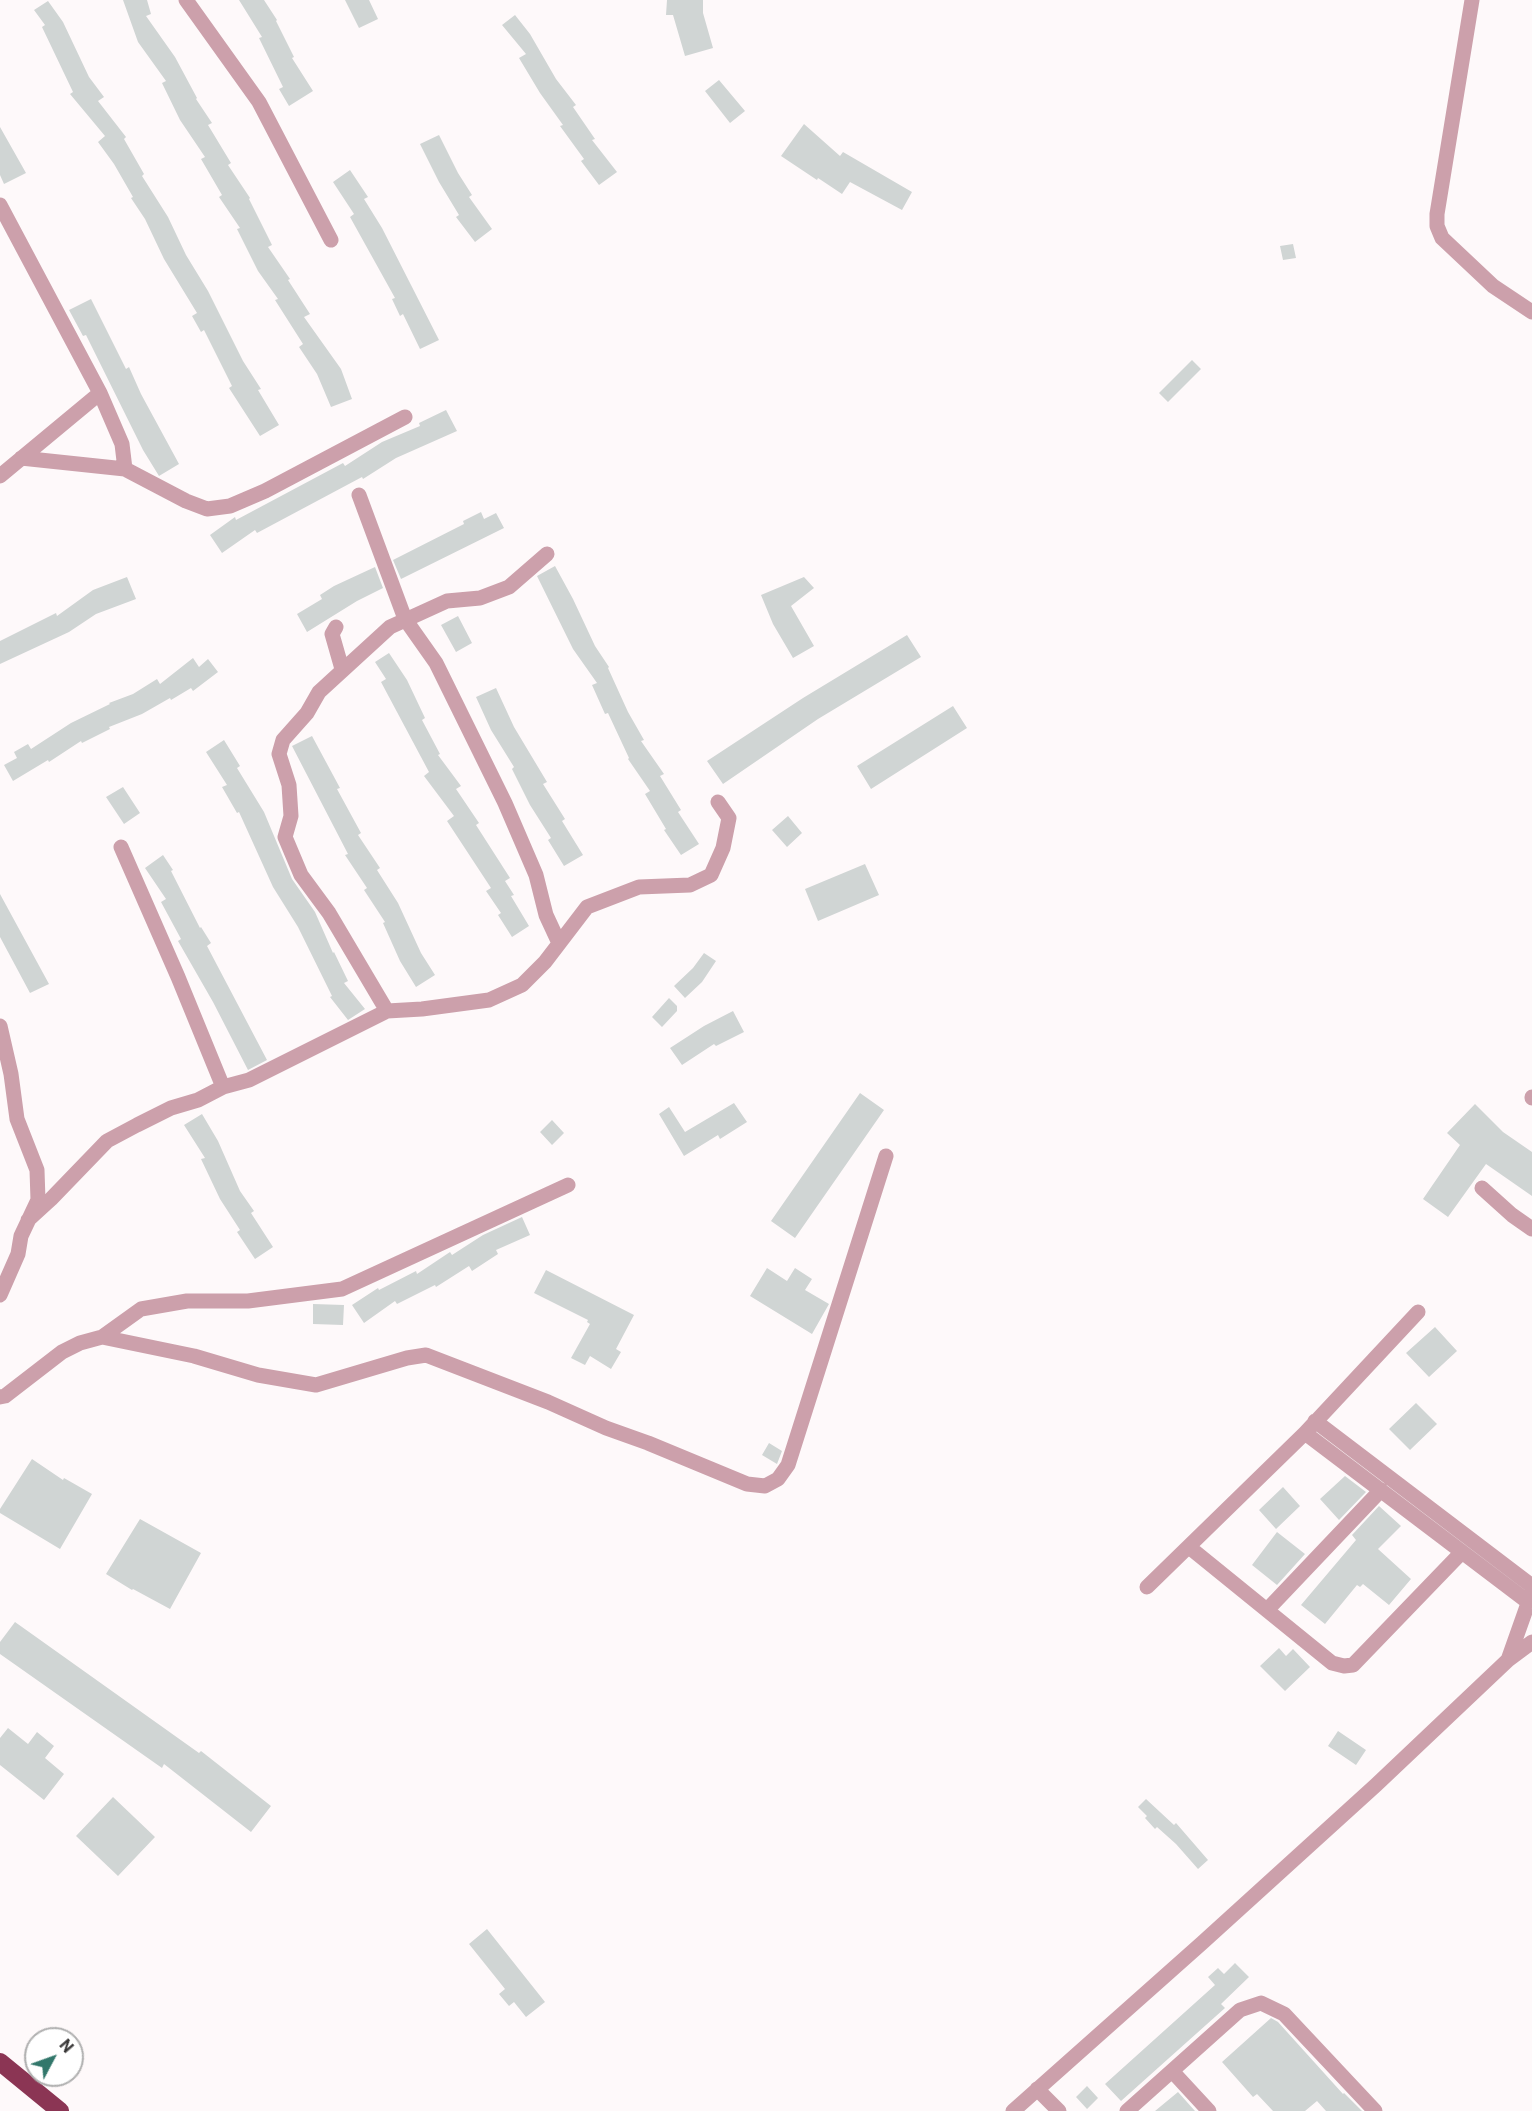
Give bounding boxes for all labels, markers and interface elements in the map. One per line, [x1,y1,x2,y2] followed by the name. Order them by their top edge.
[24,2027,84,2087] north arrow
[56,2036,77,2057] text: N

